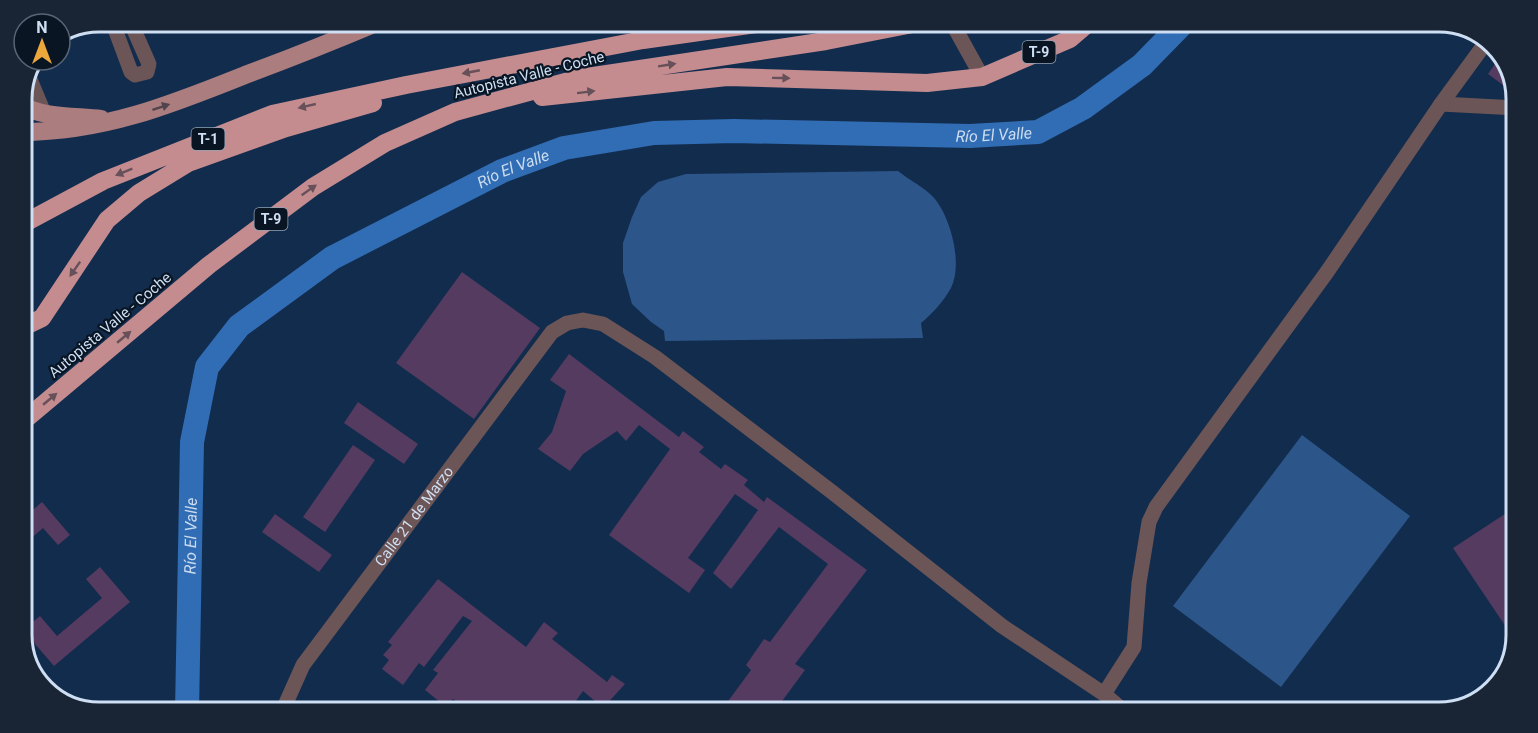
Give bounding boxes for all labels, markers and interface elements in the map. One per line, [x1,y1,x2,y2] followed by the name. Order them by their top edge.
[12,12,72,72] north arrow
[36,18,48,37] text: N
[1022,41,1056,63] road number: T-9
[452,48,606,102] street label: Autopista Valle - Coche
[657,60,676,69] one-way arrow
[461,68,480,77] one-way arrow
[771,73,790,83] one-way arrow
[577,87,596,97] one-way arrow
[152,102,170,111] one-way arrow
[298,102,317,111] one-way arrow
[955,123,1033,146] water label: Río El Valle
[192,128,224,150] road number: T-1
[474,145,552,192] water label: Río El Valle
[115,167,133,177] one-way arrow
[301,184,317,196] one-way arrow
[254,208,288,230] road number: T-9
[70,261,81,277] one-way arrow
[45,268,175,382] street label: Autopista Valle - Coche
[116,331,131,344] one-way arrow
[42,392,58,405] one-way arrow
[371,463,457,570] street label: Calle 21 de Marzo
[181,498,201,574] water label: Río El Valle

